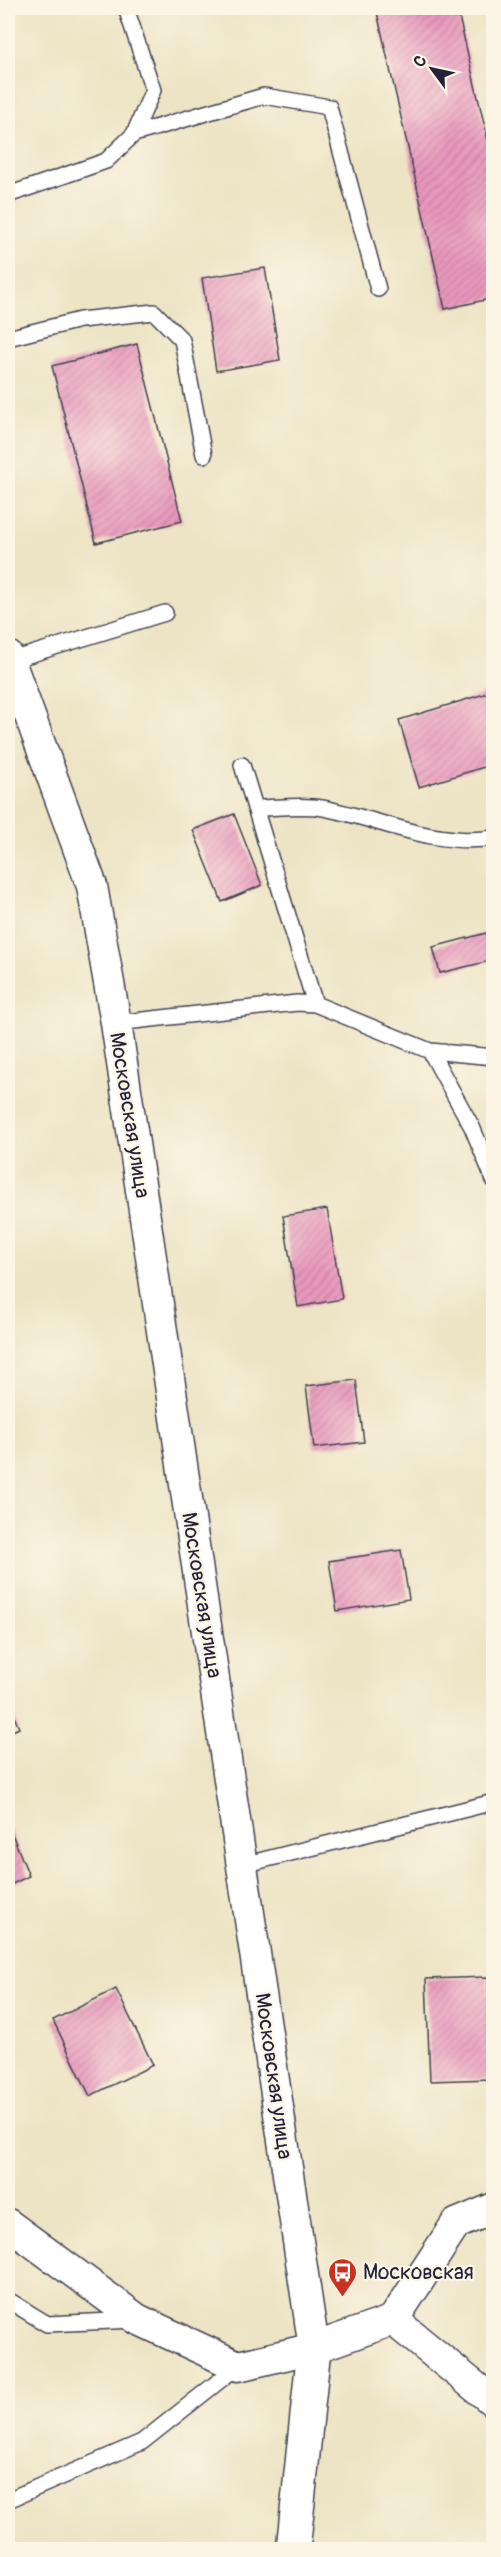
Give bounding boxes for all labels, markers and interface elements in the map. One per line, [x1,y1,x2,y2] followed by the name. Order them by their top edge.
[402,39,462,99] north arrow
[409,52,431,71] text: С
[103,1030,156,1200] street label: Московская улица
[175,1510,228,1680] street label: Московская улица
[248,1991,299,2161] street label: Московская улица
[326,2256,358,2298] bus stop icon: Московская
[363,2259,474,2286] place label: Московская

